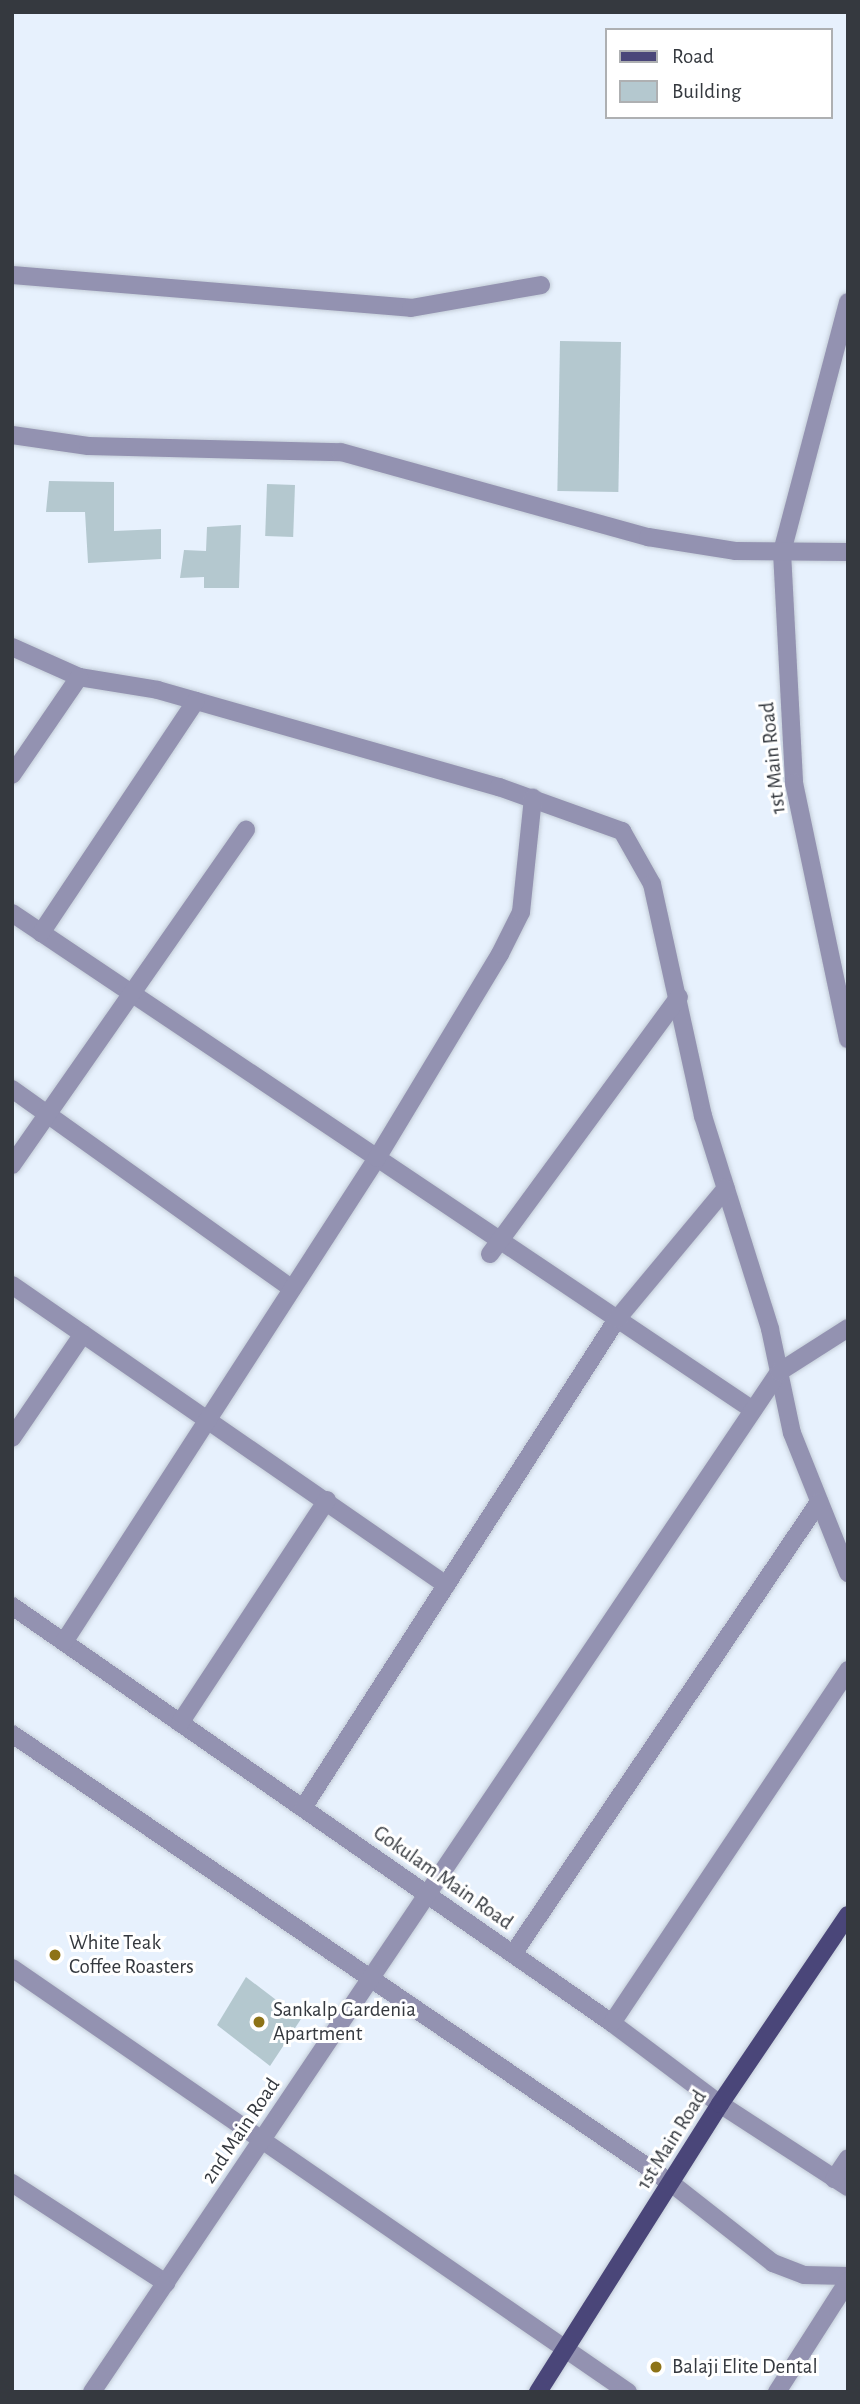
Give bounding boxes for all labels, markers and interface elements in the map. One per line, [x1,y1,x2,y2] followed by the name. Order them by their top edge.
[604,28,832,119] legend
[672,46,714,67] text: Road
[672,81,741,102] text: Building
[755,701,791,815] street label: 1st Main Road
[368,1820,518,1936] street label: Gokulam Main Road
[69,1930,194,1980] place label: White Teak Coffee Roasters
[47,1947,63,1963] marker: White Teak Coffee Roasters
[273,1997,416,2047] place label: Sankalp Gardenia Apartment
[251,2014,267,2030] marker: Sankalp Gardenia Apartment
[196,2073,286,2189] street label: 2nd Main Road
[632,2086,712,2194] street label: 1st Main Road
[672,2354,818,2380] place label: Balaji Elite Dental
[646,2357,666,2377] marker: Balaji Elite Dental

